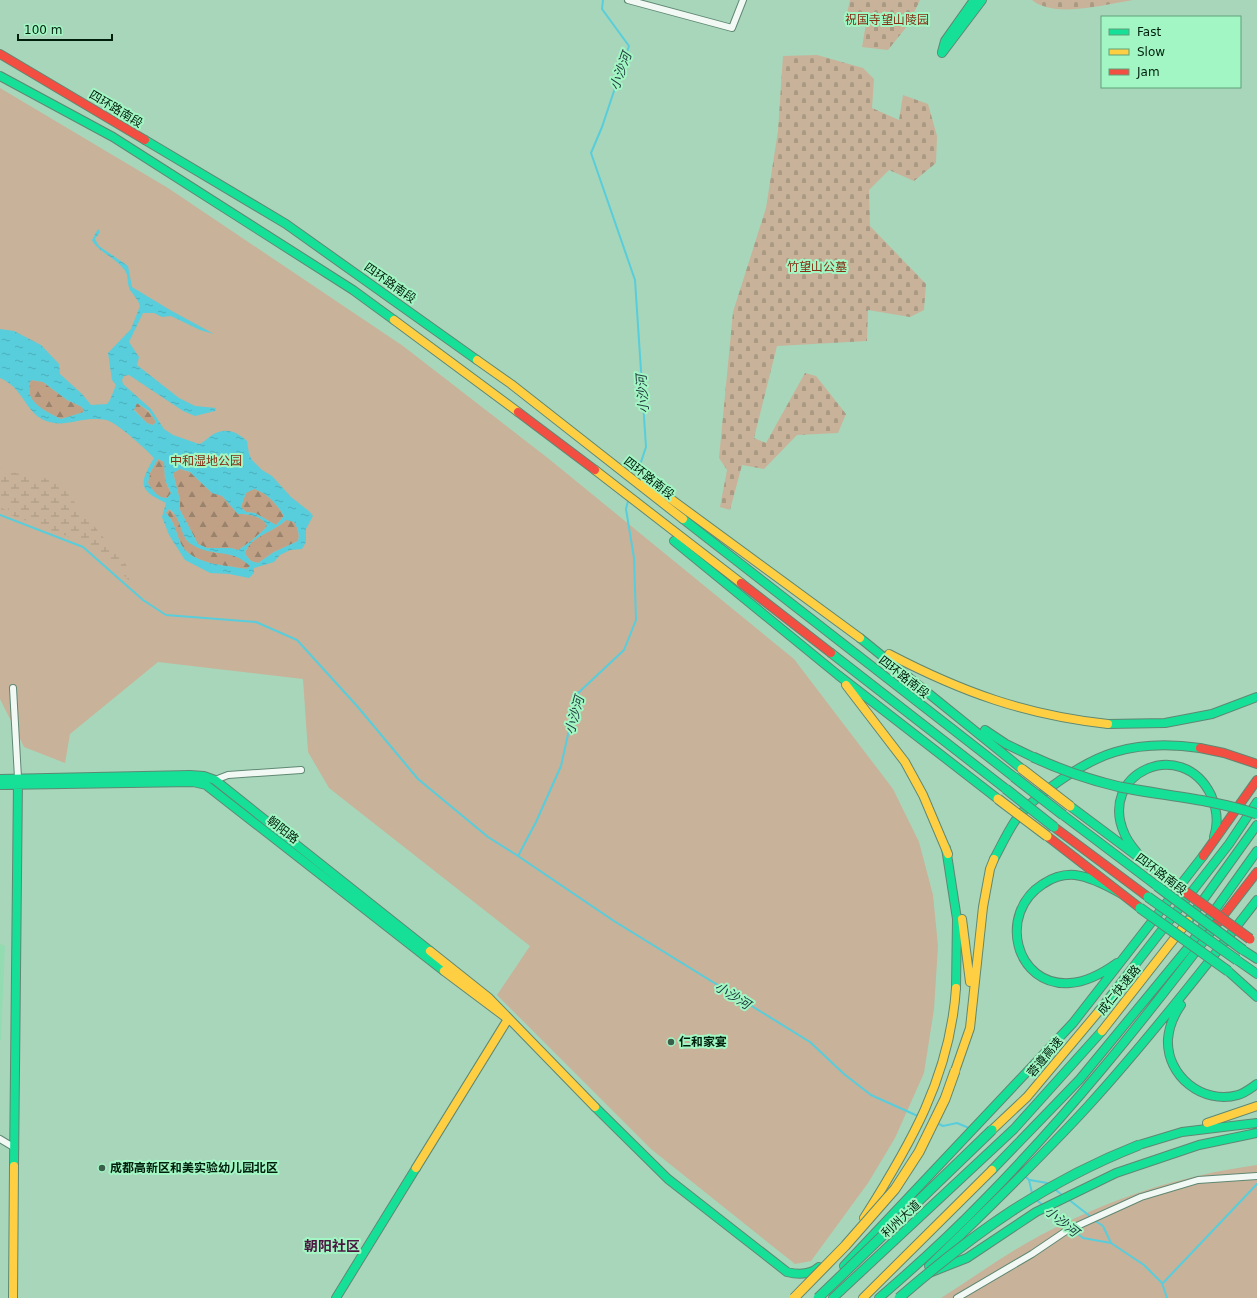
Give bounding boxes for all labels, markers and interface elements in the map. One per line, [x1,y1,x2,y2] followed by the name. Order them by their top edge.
[845,13,929,27] park label: 祝国寺望山陵园
[18,16,112,42] scale bar
[1101,16,1241,88] legend
[24,23,62,37] text: 100 m
[1137,25,1161,39] text: Fast
[1137,45,1165,59] text: Slow
[607,47,635,92] water label: 小沙河
[1136,65,1160,79] text: Jam
[87,88,145,130] street label: 四环路南段
[361,260,419,306] street label: 四环路南段
[787,260,847,274] park label: 竹望山公墓
[633,371,651,414] water label: 小沙河
[170,454,242,468] park label: 中和湿地公园
[621,454,677,502] street label: 四环路南段
[876,653,932,701] street label: 四环路南段
[562,691,588,736] water label: 小沙河
[265,813,301,847] street label: 朝阳路
[1133,850,1189,898] street label: 四环路南段
[1095,962,1143,1018] street label: 成仁快速路
[712,979,756,1014] water label: 小沙河
[1024,1034,1066,1080] street label: 蓉遵高速
[679,1035,727,1049] place label: 仁和家宴
[666,1037,676,1047] marker: 仁和家宴
[110,1161,278,1175] place label: 成都高新区和美实验幼儿园北区
[97,1163,107,1173] marker: 成都高新区和美实验幼儿园北区
[879,1198,923,1240] street label: 利州大道
[1042,1203,1084,1241] water label: 小沙河
[304,1238,360,1254] district label: 朝阳社区

